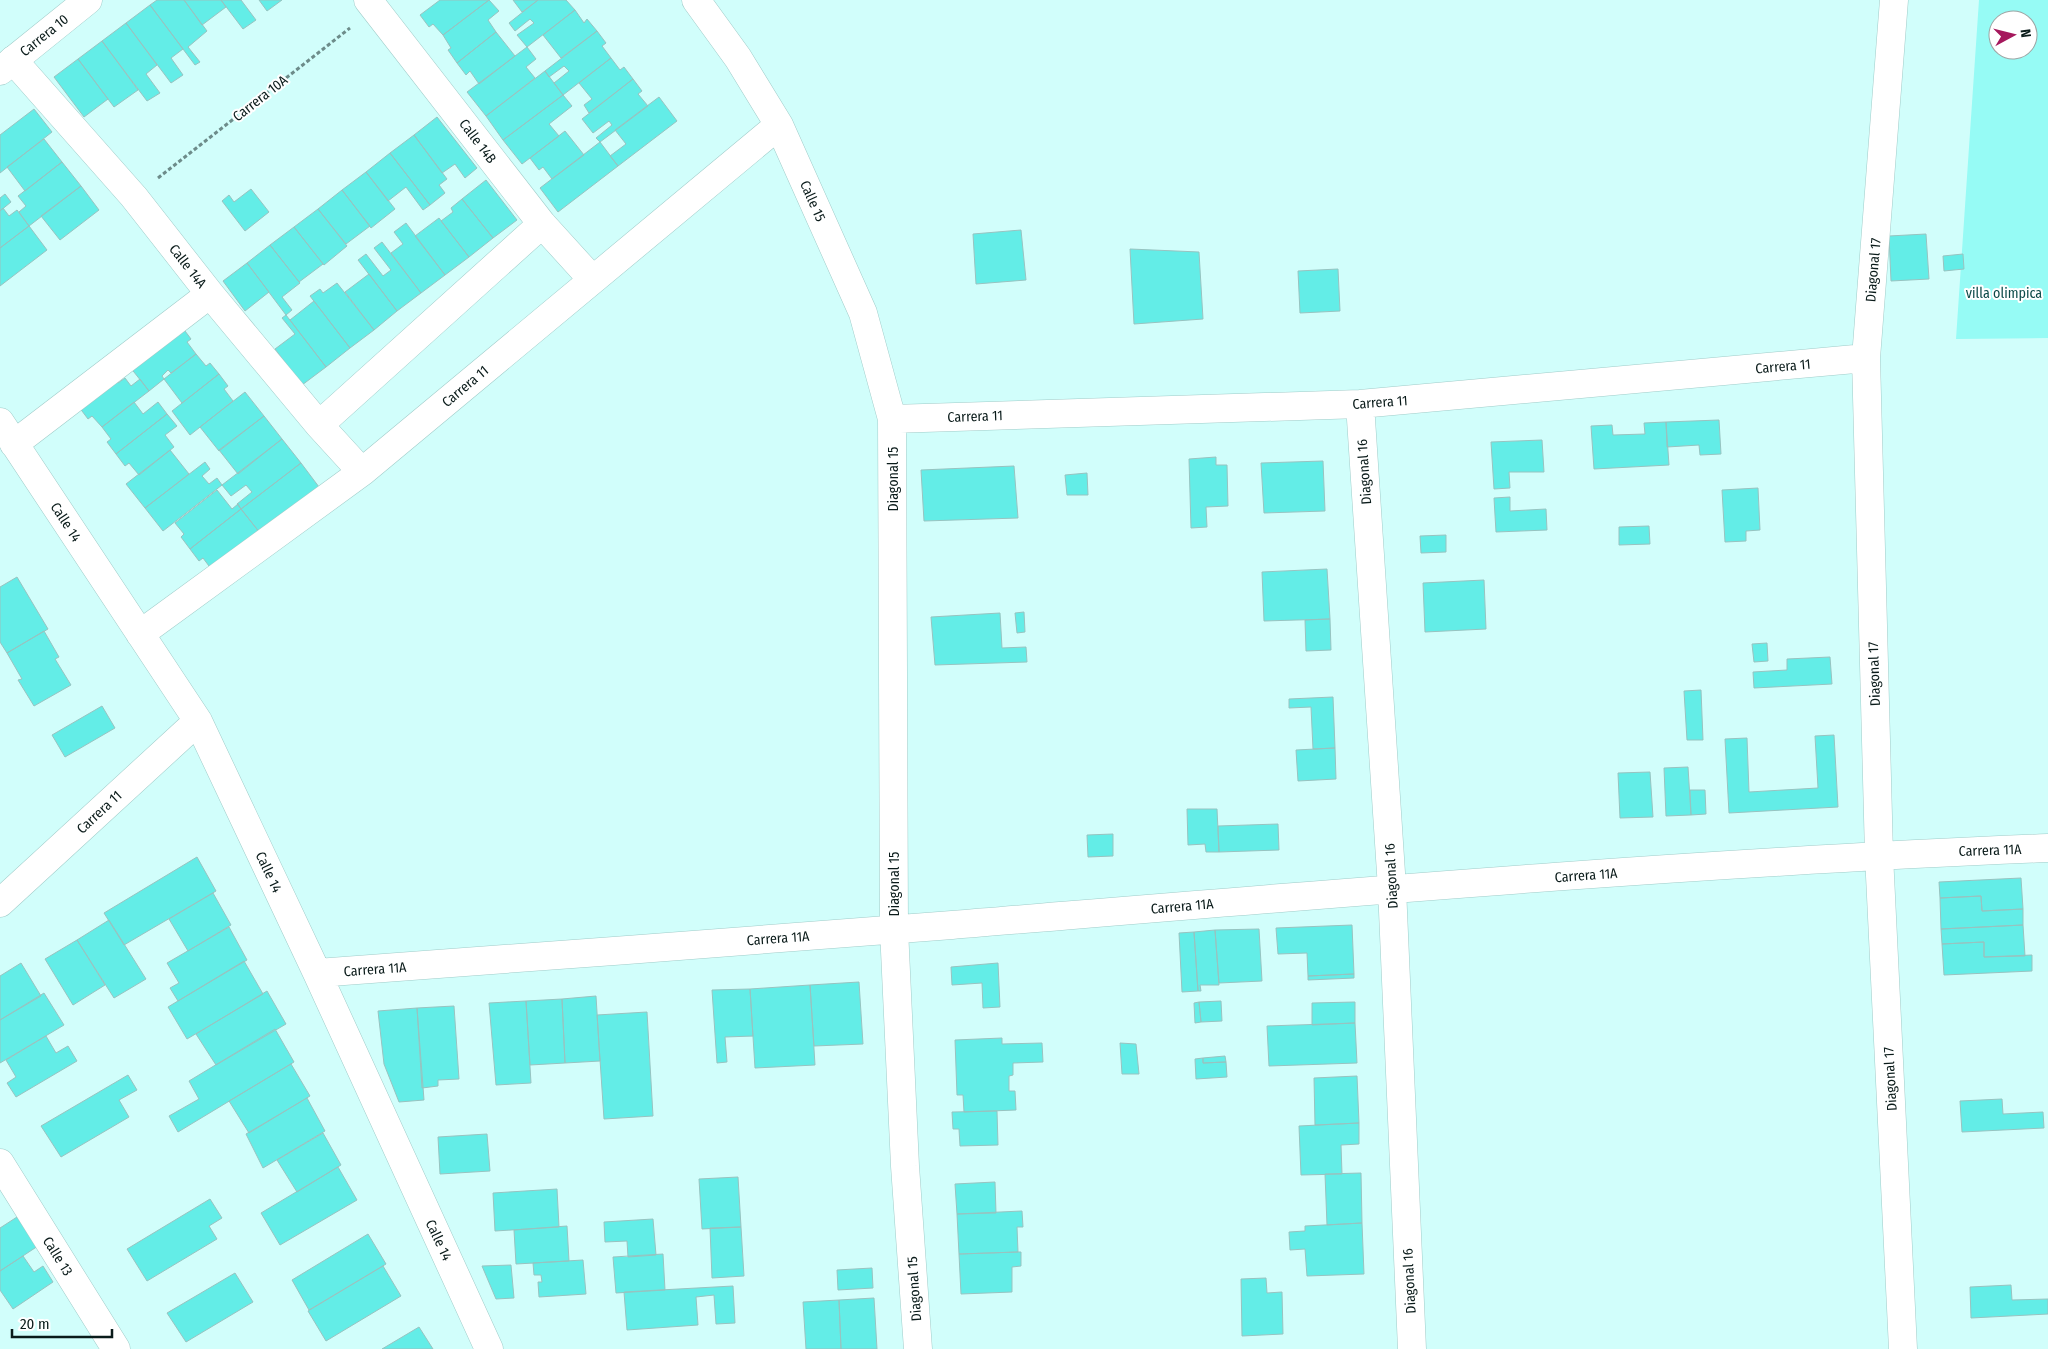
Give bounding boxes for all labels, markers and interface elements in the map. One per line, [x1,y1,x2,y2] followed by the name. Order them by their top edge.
[1988,10,2038,60] north arrow
[17,11,72,60] street label: Carrera 10
[2016,28,2034,39] text: N
[230,71,292,125] street label: Carrera 10A
[455,116,500,167] street label: Calle 14B
[796,178,829,224] street label: Calle 15
[1862,237,1885,303] street label: Diagonal 17
[165,241,210,292] street label: Calle 14A
[1966,285,2042,302] park label: villa olimpica
[1755,356,1811,377] street label: Carrera 11
[439,362,492,411] street label: Carrera 11
[1352,392,1408,413] street label: Carrera 11
[947,407,1003,426] street label: Carrera 11
[1354,439,1375,505] street label: Diagonal 16
[885,446,902,512] street label: Diagonal 15
[47,499,85,545] street label: Calle 14
[1865,641,1884,706] street label: Diagonal 17
[73,787,125,837] street label: Carrera 11
[1958,841,2022,860] street label: Carrera 11A
[1381,843,1402,909] street label: Diagonal 16
[252,849,286,896] street label: Calle 14
[886,851,903,917] street label: Diagonal 15
[1554,865,1619,886] street label: Carrera 11A
[1150,895,1215,918] street label: Carrera 11A
[746,928,811,949] street label: Carrera 11A
[343,959,408,980] street label: Carrera 11A
[1880,1046,1901,1112] street label: Diagonal 17
[422,1217,456,1264] street label: Calle 14
[39,1234,76,1279] street label: Calle 13
[1399,1248,1420,1314] street label: Diagonal 16
[904,1256,925,1322] street label: Diagonal 15
[12,1306,112,1338] scale bar
[20,1315,50,1333] text: 20 m

